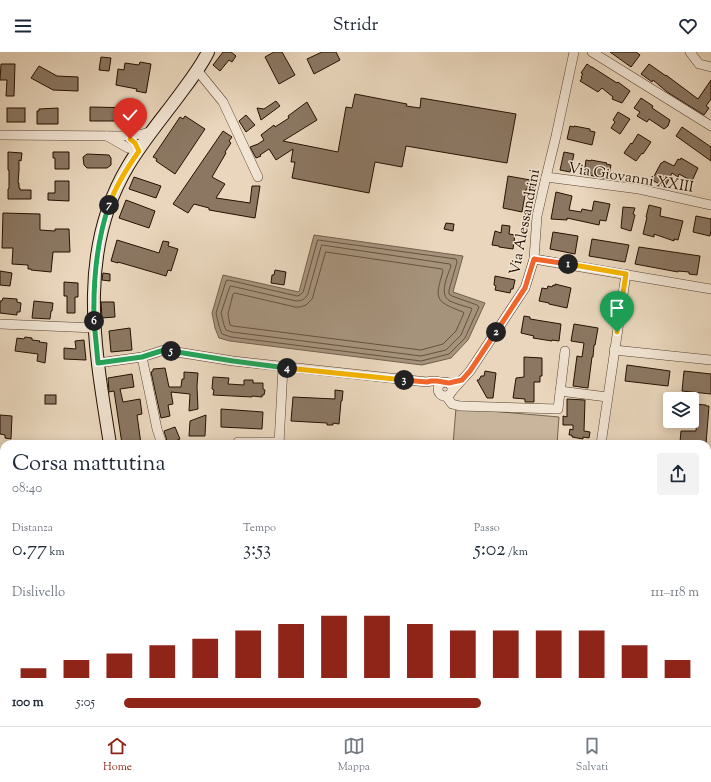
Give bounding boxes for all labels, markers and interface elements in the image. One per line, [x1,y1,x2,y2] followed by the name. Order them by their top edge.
[333,13,378,39] text: Stridr
[12,15,34,37] icon: menu
[677,15,699,37] icon: heart
[113,98,147,139] pin
[119,104,141,126] icon: check
[566,158,695,199] street label: Via Giovanni XXIII
[505,167,546,277] street label: Via Alessandrini
[99,195,119,215] pin: 7
[106,197,112,213] text: 7
[558,254,578,274] pin: 1
[566,256,570,272] text: 1
[600,291,634,332] pin
[606,297,628,319] icon: arrive
[84,311,104,331] pin: 6
[91,313,97,329] text: 6
[486,322,506,342] pin: 2
[493,324,499,340] text: 2
[161,341,181,361] pin: 5
[169,343,173,359] text: 5
[277,358,297,378] pin: 4
[284,360,290,376] text: 4
[394,370,414,390] pin: 3
[402,372,406,388] text: 3
[663,392,699,428] map controls
[663,392,699,428] button: layers
[12,449,166,481] text: Corsa mattutina
[657,453,699,495] button: share
[12,480,42,498] text: 08:40
[12,520,53,536] text: Distanza
[243,520,276,536] text: Tempo
[474,520,500,536] text: Passo
[12,536,47,565] text: 0.77
[243,536,271,565] text: 3:53
[474,536,506,565] text: 5:02
[47,544,65,560] text: km
[506,544,528,560] text: /km
[12,584,65,602] text: Dislivello
[651,584,699,602] text: 111–118 m
[12,694,44,712] text: 100 m
[76,694,95,712] text: 5:05
[103,735,132,775] tab: Home
[338,735,370,775] tab: Mappa
[576,735,608,775] tab: Salvati

